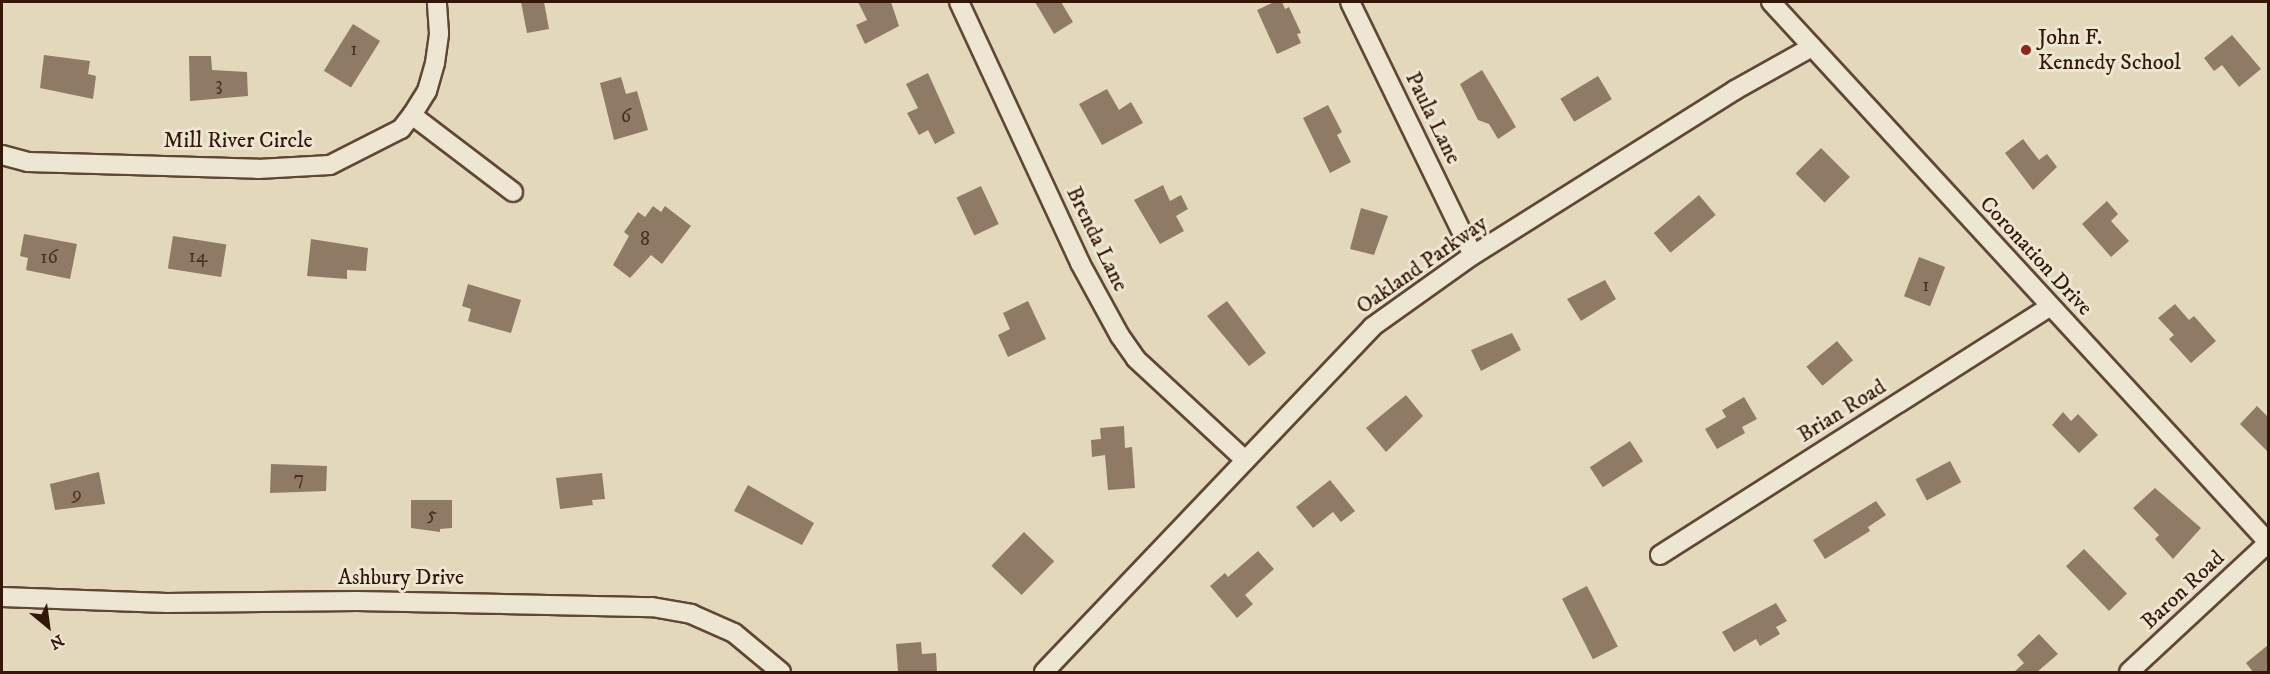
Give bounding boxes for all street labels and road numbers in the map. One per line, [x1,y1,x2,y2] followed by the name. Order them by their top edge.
[1399,68,1467,168] street label: Paula Lane
[163,128,313,154] street label: Mill River Circle
[1060,182,1134,296] street label: Brenda Lane
[1974,191,2098,321] street label: Coronation Drive
[1351,210,1493,320] street label: Oakland Parkway
[1793,374,1891,448] street label: Brian Road
[2136,545,2230,635] street label: Baron Road
[338,565,464,591] street label: Ashbury Drive

